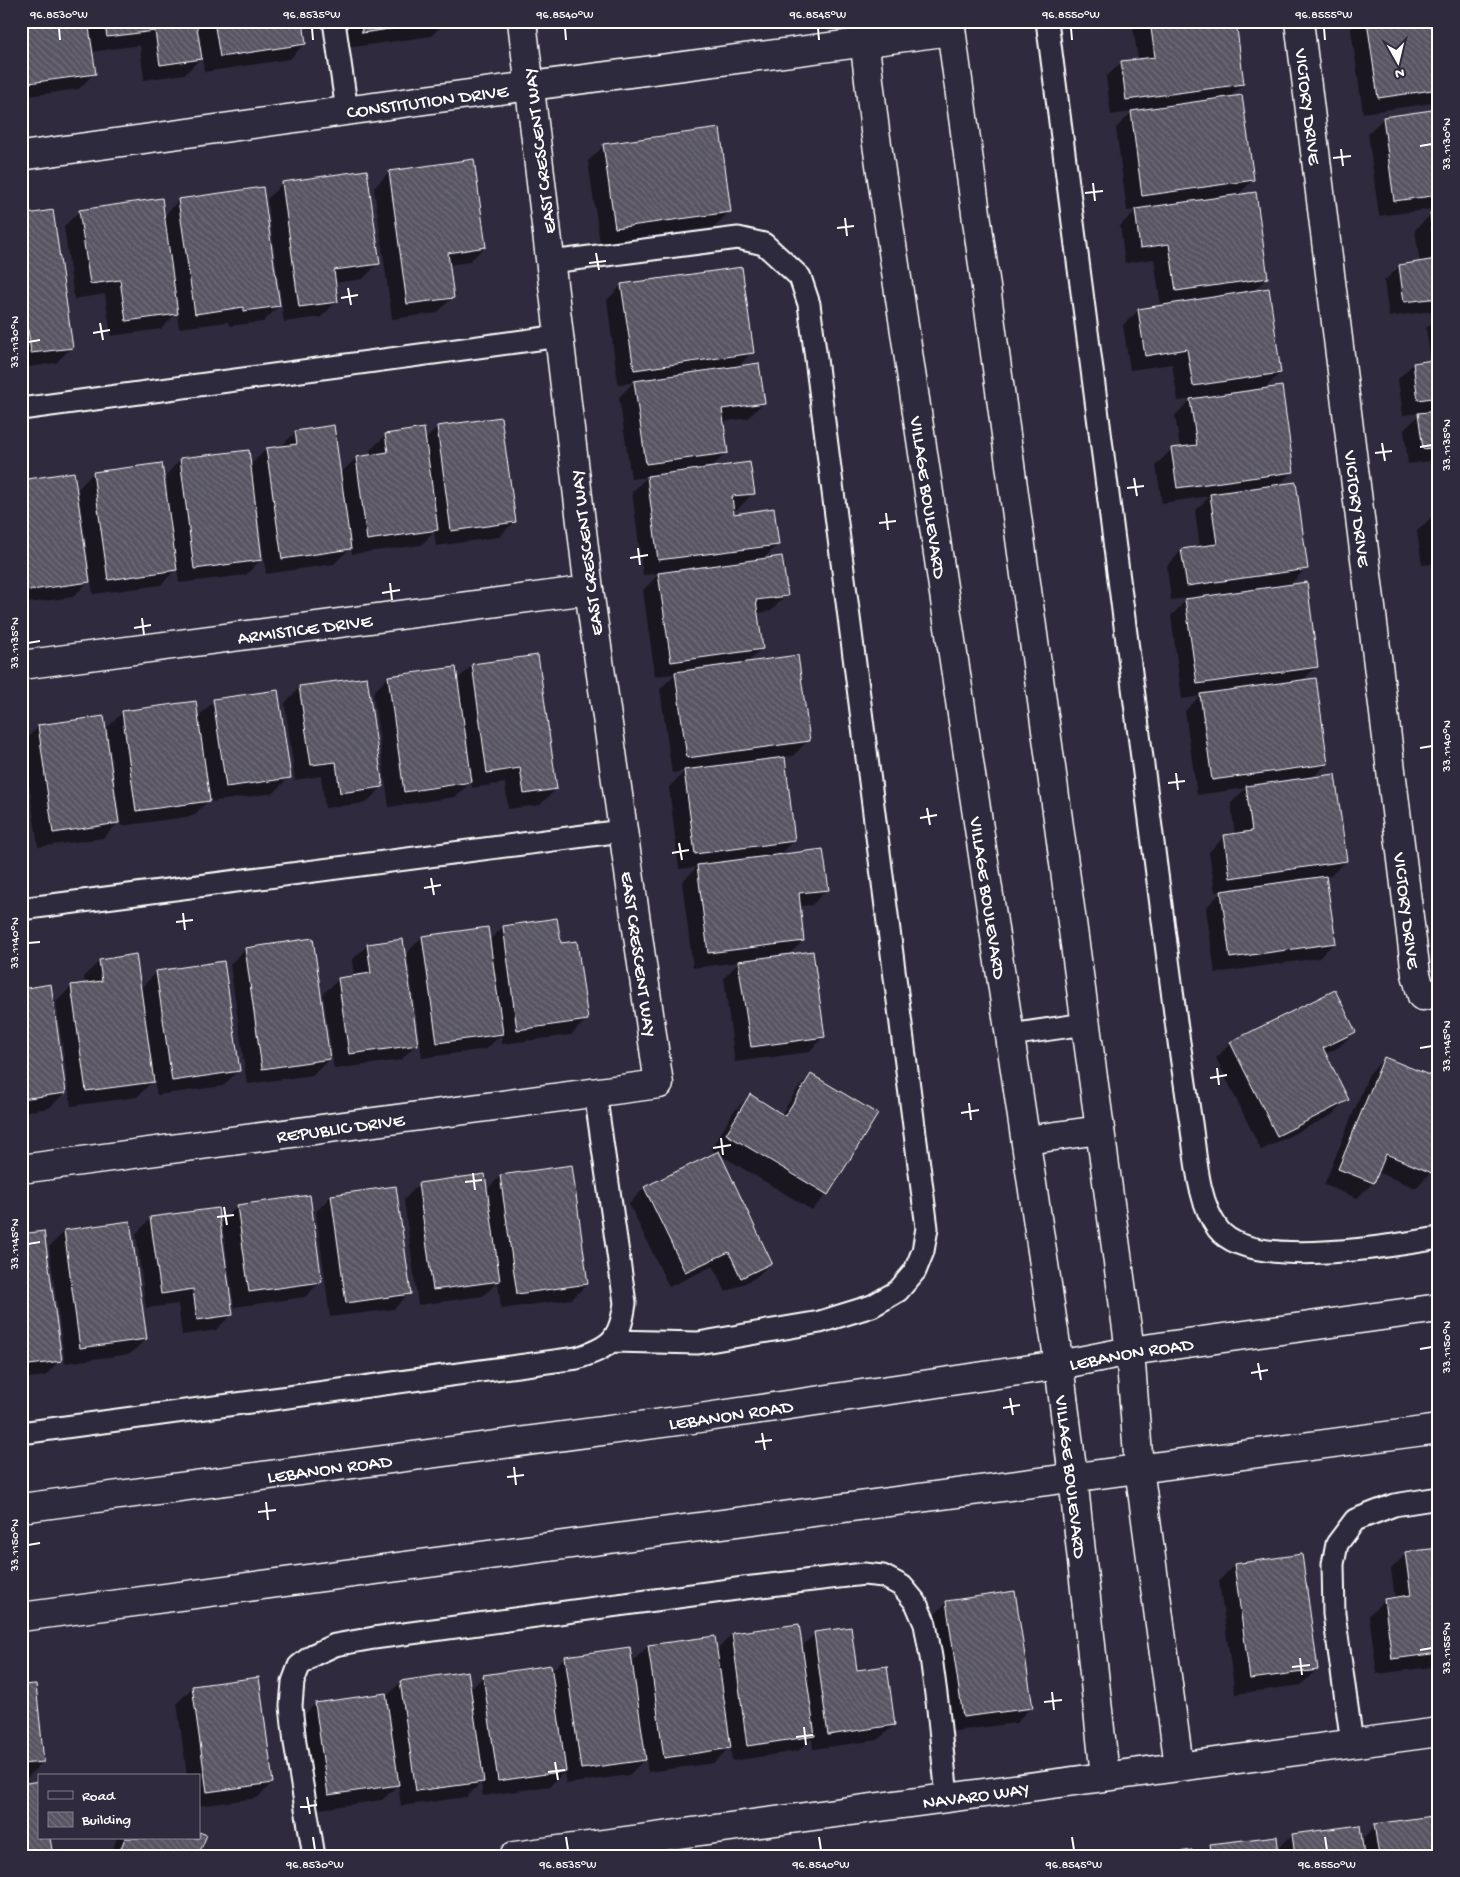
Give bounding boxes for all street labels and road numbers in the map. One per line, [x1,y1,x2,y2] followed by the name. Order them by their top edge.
[1287,46,1325,167] street label: VICTORY DRIVE
[520,66,563,235] street label: EAST CRESCENT WAY
[345,81,511,126] street label: CONSTITUTION DRIVE
[903,414,950,581] street label: VILLAGE BOULEVARD
[1337,448,1374,569] street label: VICTORY DRIVE
[567,468,610,637] street label: EAST CRESCENT WAY
[236,611,375,651] street label: ARMISTICE DRIVE
[962,815,1009,982] street label: VILLAGE BOULEVARD
[1386,850,1423,971] street label: VICTORY DRIVE
[614,870,660,1039] street label: EAST CRESCENT WAY
[275,1110,407,1150] street label: REPUBLIC DRIVE
[1068,1334,1196,1378] street label: LEBANON ROAD
[1048,1393,1090,1560] street label: VILLAGE BOULEVARD
[668,1396,796,1437] street label: LEBANON ROAD
[266,1451,394,1490] street label: LEBANON ROAD
[922,1779,1031,1816] street label: NAVARO WAY

